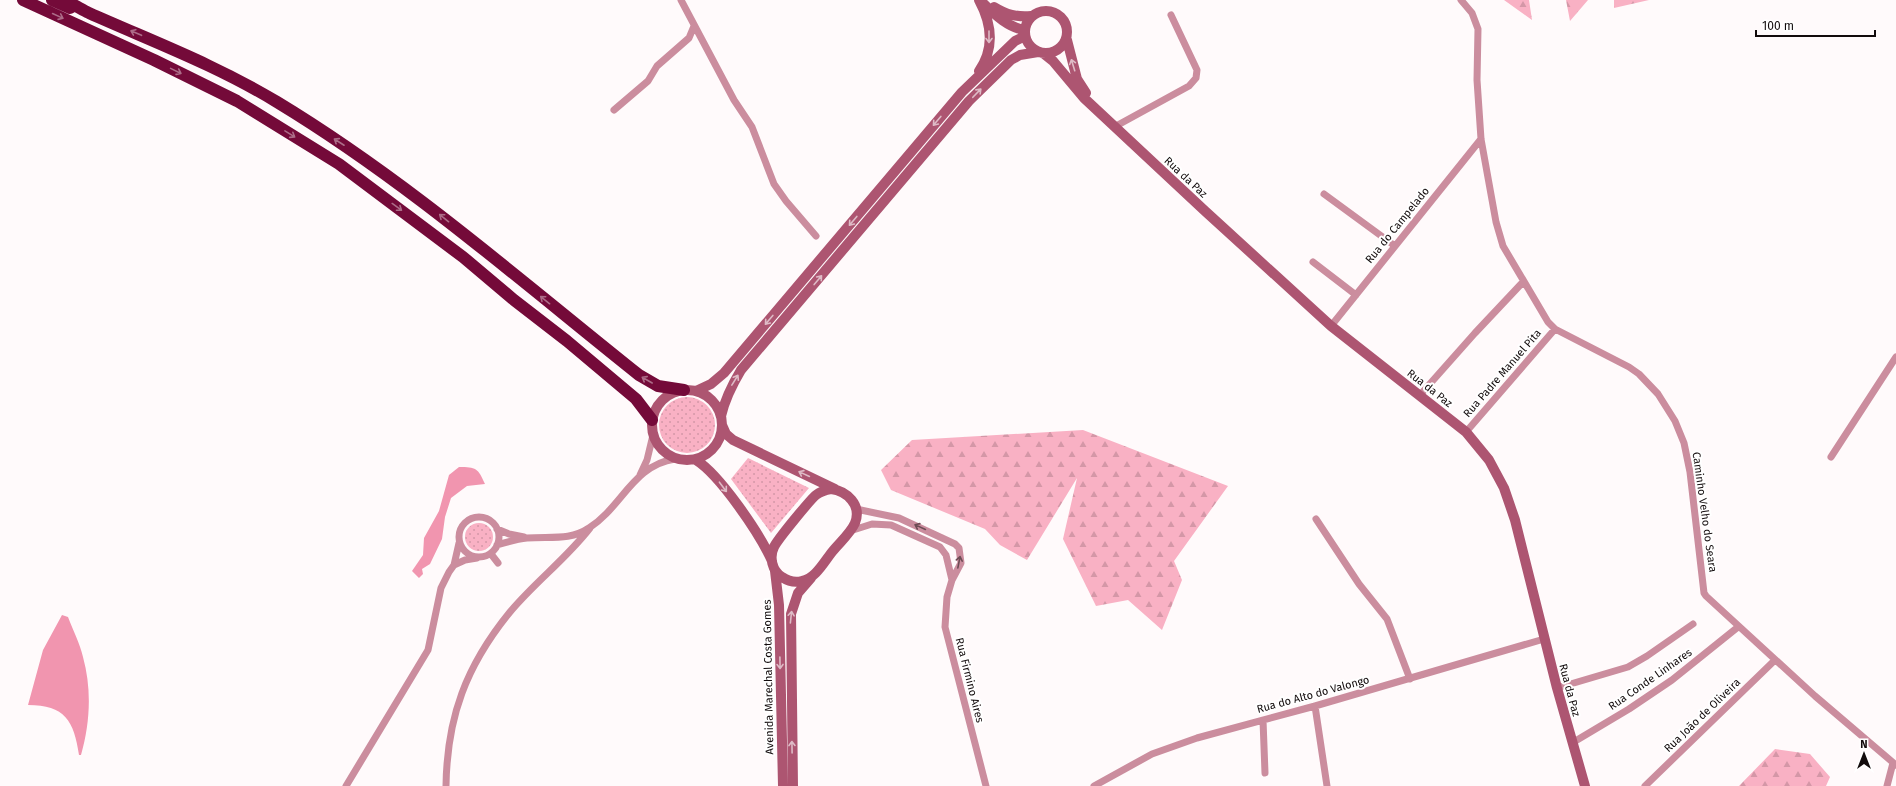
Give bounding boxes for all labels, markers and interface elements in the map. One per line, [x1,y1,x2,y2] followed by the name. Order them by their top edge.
[1756,12,1875,38] scale bar
[52,13,64,20] one-way arrow
[1762,19,1794,33] text: 100 m
[130,28,142,36] one-way arrow
[985,30,993,43] one-way arrow
[1069,59,1076,72] one-way arrow
[170,68,182,75] one-way arrow
[973,88,982,98] one-way arrow
[933,116,942,127] one-way arrow
[284,130,296,138] one-way arrow
[334,138,345,146] one-way arrow
[1161,154,1210,201] street label: Rua da Paz
[1363,185,1432,266] street label: Rua do Campelado
[392,203,403,211] one-way arrow
[438,214,449,223] one-way arrow
[849,215,858,226] one-way arrow
[813,274,822,285] one-way arrow
[540,295,551,304] one-way arrow
[765,315,774,325] one-way arrow
[1461,327,1544,420] street label: Rua Padre Manuel Pita
[1404,367,1455,410] street label: Rua da Paz
[641,375,653,383] one-way arrow
[731,375,739,386] one-way arrow
[1690,451,1719,573] street label: Caminho Velho do Seara
[798,470,810,477] one-way arrow
[719,482,727,493] one-way arrow
[914,523,926,530] one-way arrow
[956,555,964,568] one-way arrow
[761,599,776,755] street label: Avenida Marechal Costa Gomes
[787,611,795,624] one-way arrow
[953,636,986,724] street label: Rua Firmino Aires
[1606,646,1694,713] street label: Rua Conde Linhares
[777,656,784,669] one-way arrow
[1556,662,1583,718] street label: Rua da Paz
[1255,673,1371,716] street label: Rua do Alto do Valongo
[1662,676,1743,755] street label: Rua João de Oliveira
[1844,734,1884,774] north arrow
[1860,738,1868,751] text: N
[788,741,796,754] one-way arrow

